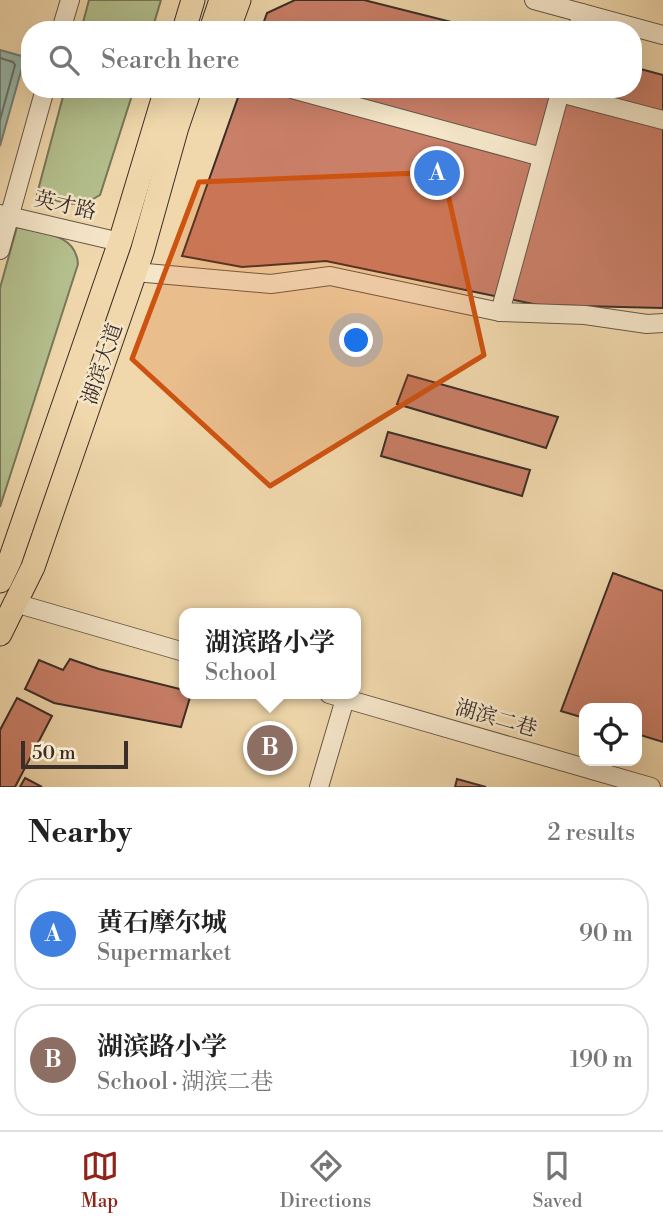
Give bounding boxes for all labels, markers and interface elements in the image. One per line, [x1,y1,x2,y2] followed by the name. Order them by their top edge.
[21,21,642,98] search box
[45,41,83,79] icon: search
[101,44,240,76] text: Search here
[414,147,460,199] pin: A
[31,186,99,226] street label: 英才路
[77,320,129,408] street label: 湖滨大道
[339,323,373,357] your location
[179,608,361,699] popup
[205,627,335,659] text: 湖滨路小学
[205,659,276,687] text: School
[452,695,540,743] street label: 湖滨二巷
[579,703,642,766] map controls
[579,703,642,766] button: locate
[247,722,293,774] pin: B
[21,738,128,770] scale bar
[32,741,76,765] text: 50 m
[28,814,132,852] text: Nearby
[548,819,635,847] text: 2 results
[97,907,227,939] text: 黄石摩尔城
[45,920,61,948] text: A
[579,920,633,948] text: 90 m
[97,939,232,967] text: Supermarket
[97,1031,227,1063] text: 湖滨路小学
[44,1046,62,1074] text: B
[570,1046,633,1074] text: 190 m
[97,1068,273,1096] text: School · 湖滨二巷
[81,1147,119,1213] tab: Map
[280,1147,371,1213] tab: Directions
[533,1147,582,1213] tab: Saved

